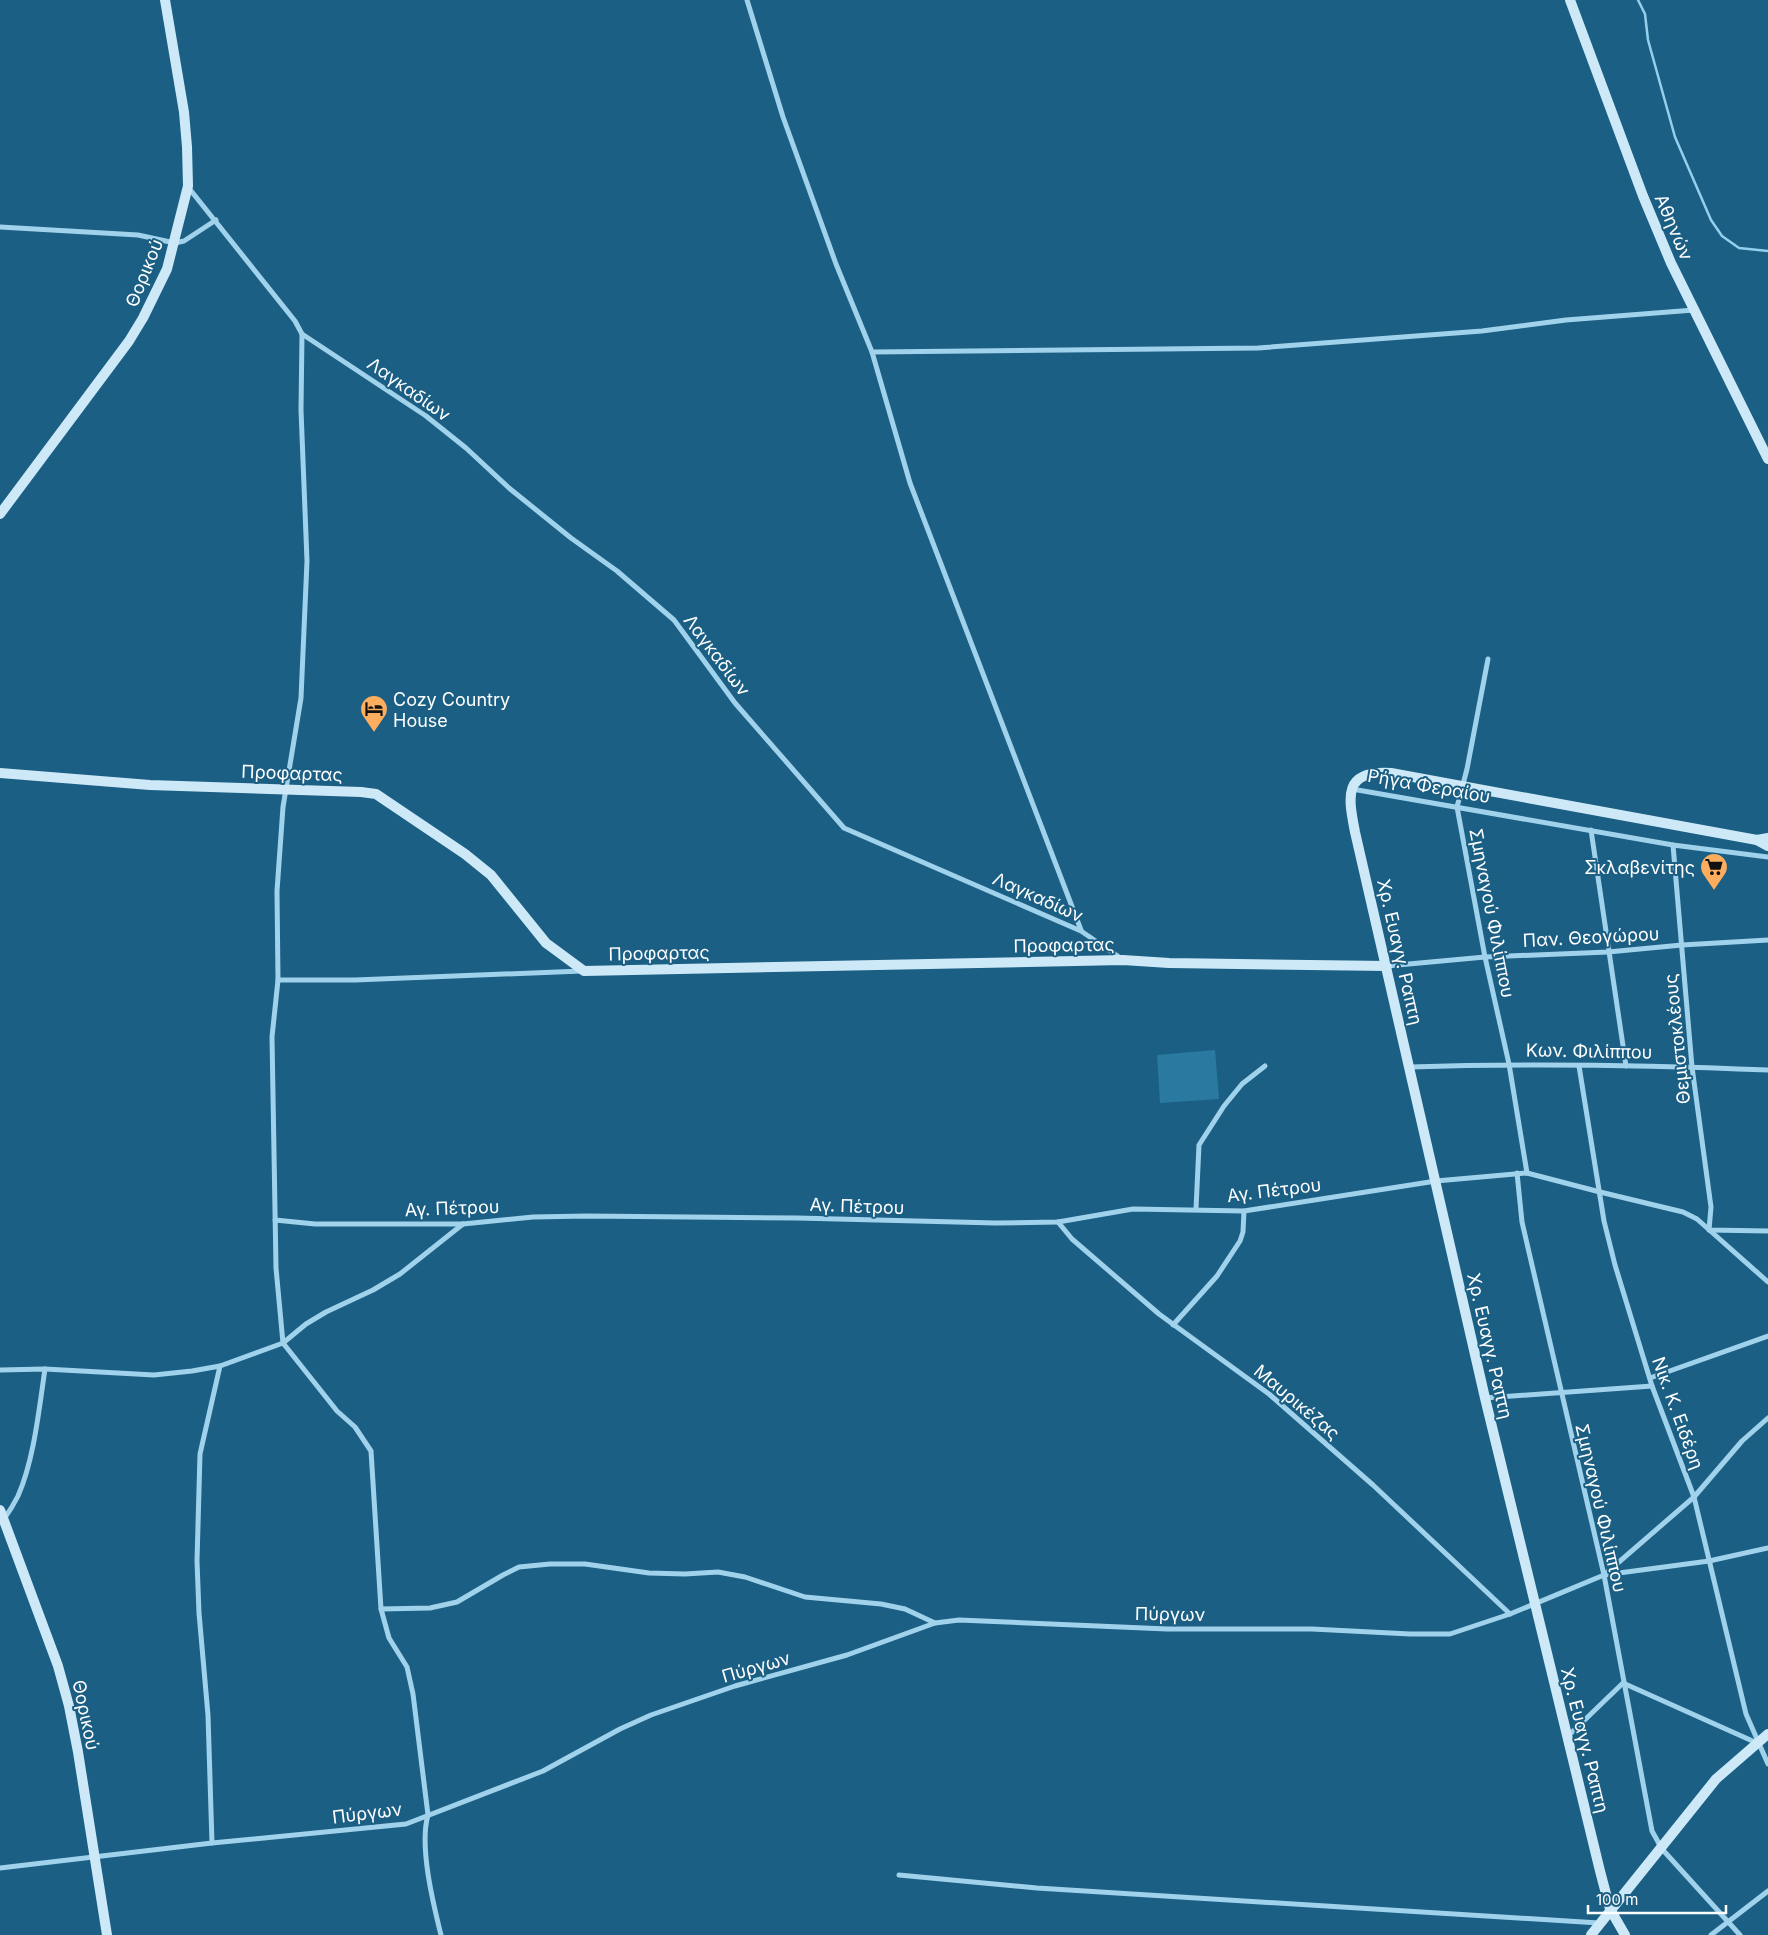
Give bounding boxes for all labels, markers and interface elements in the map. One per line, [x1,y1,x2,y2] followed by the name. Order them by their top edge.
[1651,191,1697,264] street label: Αθηνών
[121,236,167,310] street label: Θορικού
[363,353,455,426] street label: Λαγκαδίων
[680,610,755,700] street label: Λαγκαδίων
[393,689,510,731] place label: Cozy Country House
[359,694,389,733] hotel icon: Cozy Country House
[241,761,343,785] street label: Προφαρτας
[1366,765,1492,807] street label: Ρήγα Φεραίου
[1465,826,1519,1000] street label: Σμηναγού Φιλίππου
[1699,852,1729,891] supermarket icon: Σκλαβενίτης
[1584,857,1695,878] place label: Σκλαβενίτης
[990,868,1087,926] street label: Λαγκαδίων
[1373,877,1427,1027] street label: Χρ. Ευαγγ. Ραπτη
[1522,923,1660,951] street label: Παν. Θεογώρου
[1013,934,1115,956] street label: Προφαρτας
[608,942,710,964] street label: Προφαρτας
[1660,973,1694,1105] street label: Θεμιστοκλέους
[1526,1039,1652,1063] street label: Κων. Φιλίππου
[1226,1174,1322,1206] street label: Αγ. Πέτρου
[809,1194,905,1218] street label: Αγ. Πέτρου
[404,1196,500,1220] street label: Αγ. Πέτρου
[1463,1271,1517,1421] street label: Χρ. Ευαγγ. Ραπτη
[1648,1354,1708,1472] street label: Νικ. Κ. Ειδέρη
[1250,1360,1344,1444] street label: Μαυρικέζας
[1571,1422,1631,1594] street label: Σμηναγού Φιλίππου
[1135,1603,1206,1625] street label: Πύργων
[719,1647,793,1687] street label: Πύργων
[1557,1665,1613,1815] street label: Χρ. Ευαγγ. Ραπτη
[68,1678,104,1752] street label: Θορικού
[331,1798,404,1828] street label: Πύργων
[1588,1882,1726,1914] scale bar
[1596,1890,1638,1909] text: 100 m

